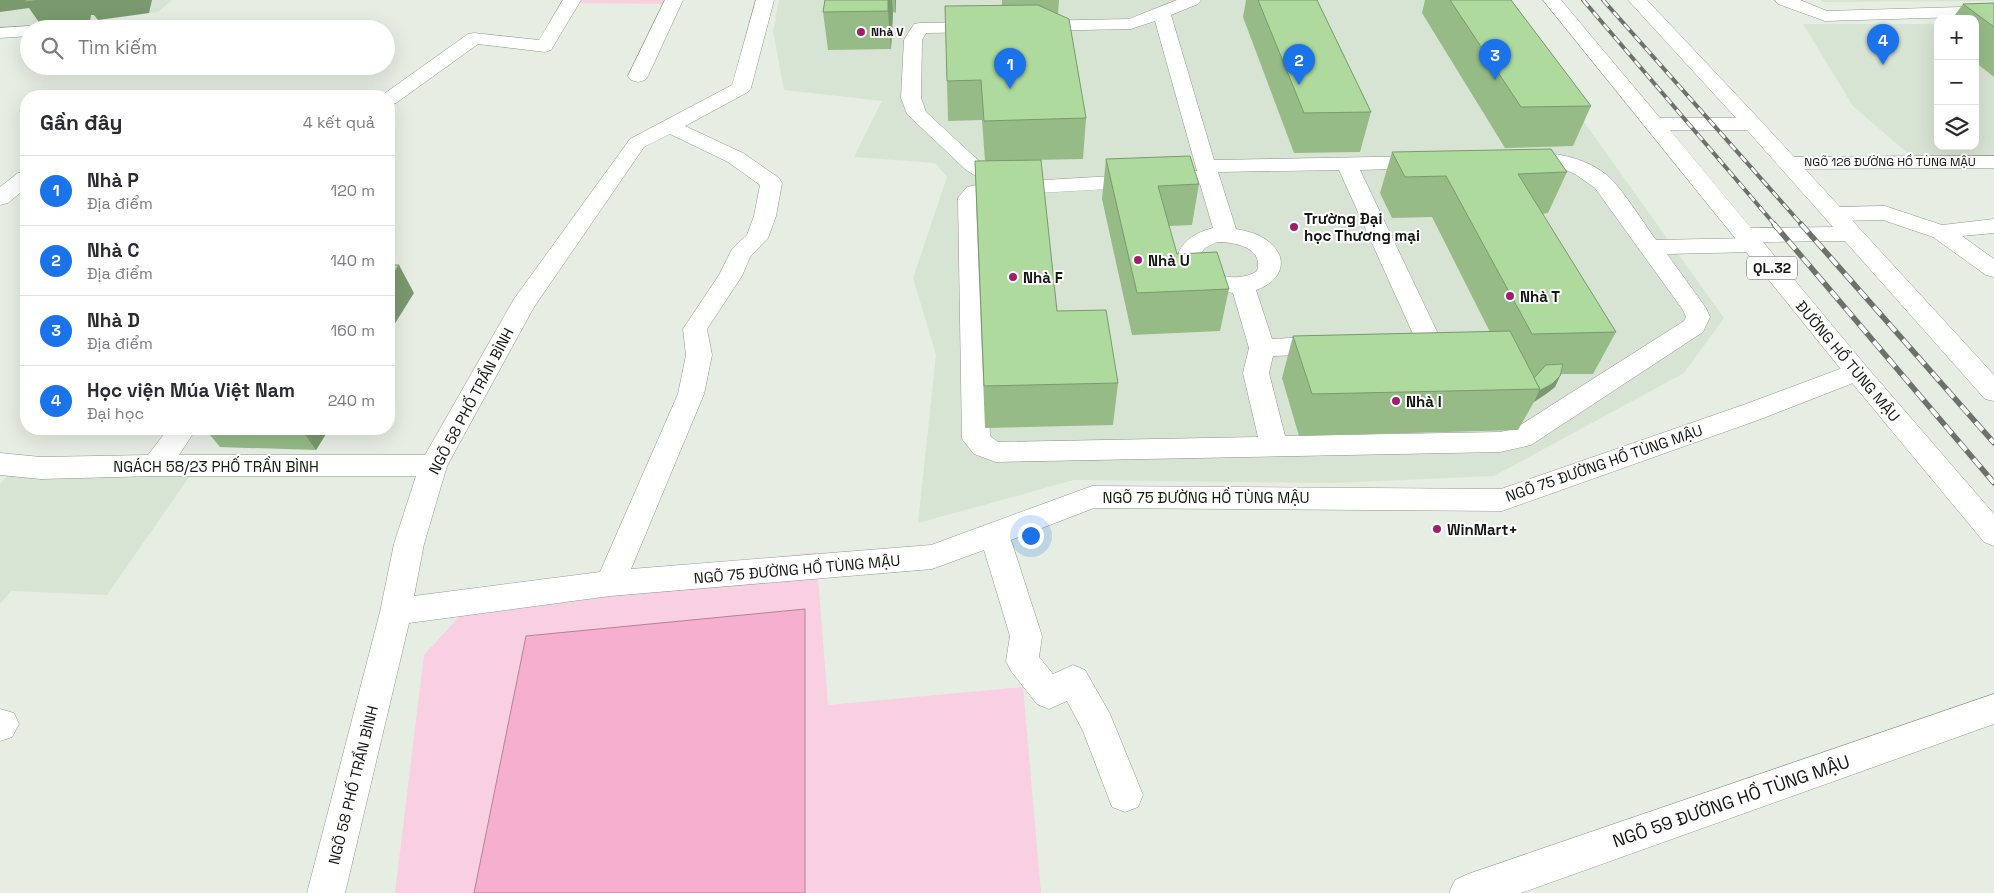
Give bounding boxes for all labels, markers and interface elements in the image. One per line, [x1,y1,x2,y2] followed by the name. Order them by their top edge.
[1934,15,1979,150] map controls
[1934,15,1979,60] button: +
[20,20,395,75] search box
[871,24,904,40] place label: Nhà V
[1867,24,1899,65] pin: 4
[855,26,867,38] marker: Nhà V
[38,34,66,62] icon: search
[78,35,157,60] text: Tìm kiếm
[1479,39,1511,80] pin: 3
[1283,44,1315,85] pin: 2
[994,48,1026,89] pin: 1
[1934,60,1979,105] button: −
[1934,105,1979,150] button: layers
[40,109,123,136] text: Gần đây
[303,112,375,133] text: 4 kết quả
[1804,154,1976,170] street label: NGÕ 126 ĐƯỜNG HỒ TÙNG MẬU
[87,168,139,193] text: Nhà P
[52,180,60,201] text: 1
[331,180,375,201] text: 120 m
[87,193,153,214] text: Địa điểm
[1304,209,1420,245] place label: Trường Đại học Thương mại
[1288,221,1300,233] marker: Trường Đại học Thương mại
[87,238,139,263] text: Nhà C
[51,250,61,271] text: 2
[330,250,375,271] text: 140 m
[1148,251,1190,270] place label: Nhà U
[1132,254,1144,266] marker: Nhà U
[1747,256,1797,280] road number: QL.32
[87,263,153,284] text: Địa điểm
[1023,268,1063,287] place label: Nhà F
[1007,271,1019,283] marker: Nhà F
[1520,287,1560,306] place label: Nhà T
[1504,290,1516,302] marker: Nhà T
[1792,296,1905,425] street label: ĐƯỜNG HỒ TÙNG MẬU
[87,308,140,333] text: Nhà D
[51,320,61,341] text: 3
[330,320,375,341] text: 160 m
[423,324,518,478] street label: NGÕ 58 PHỐ TRẦN BÌNH
[87,333,153,354] text: Địa điểm
[87,378,295,403] text: Học viện Múa Việt Nam
[51,390,61,411] text: 4
[328,390,375,411] text: 240 m
[1406,392,1442,411] place label: Nhà I
[1390,395,1402,407] marker: Nhà I
[87,403,144,424] text: Đại học
[1503,419,1705,506] street label: NGÕ 75 ĐƯỜNG HỒ TÙNG MẬU
[113,456,319,476] street label: NGÁCH 58/23 PHỐ TRẦN BÌNH
[1102,487,1310,507] street label: NGÕ 75 ĐƯỜNG HỒ TÙNG MẬU
[1447,520,1518,539] place label: WinMart+
[1018,523,1044,549] your location
[1431,523,1443,535] marker: WinMart+
[693,550,901,587] street label: NGÕ 75 ĐƯỜNG HỒ TÙNG MẬU
[323,703,382,866] street label: NGÕ 58 PHỐ TRẦN BÌNH
[1609,750,1853,852] street label: NGÕ 59 ĐƯỜNG HỒ TÙNG MẬU

